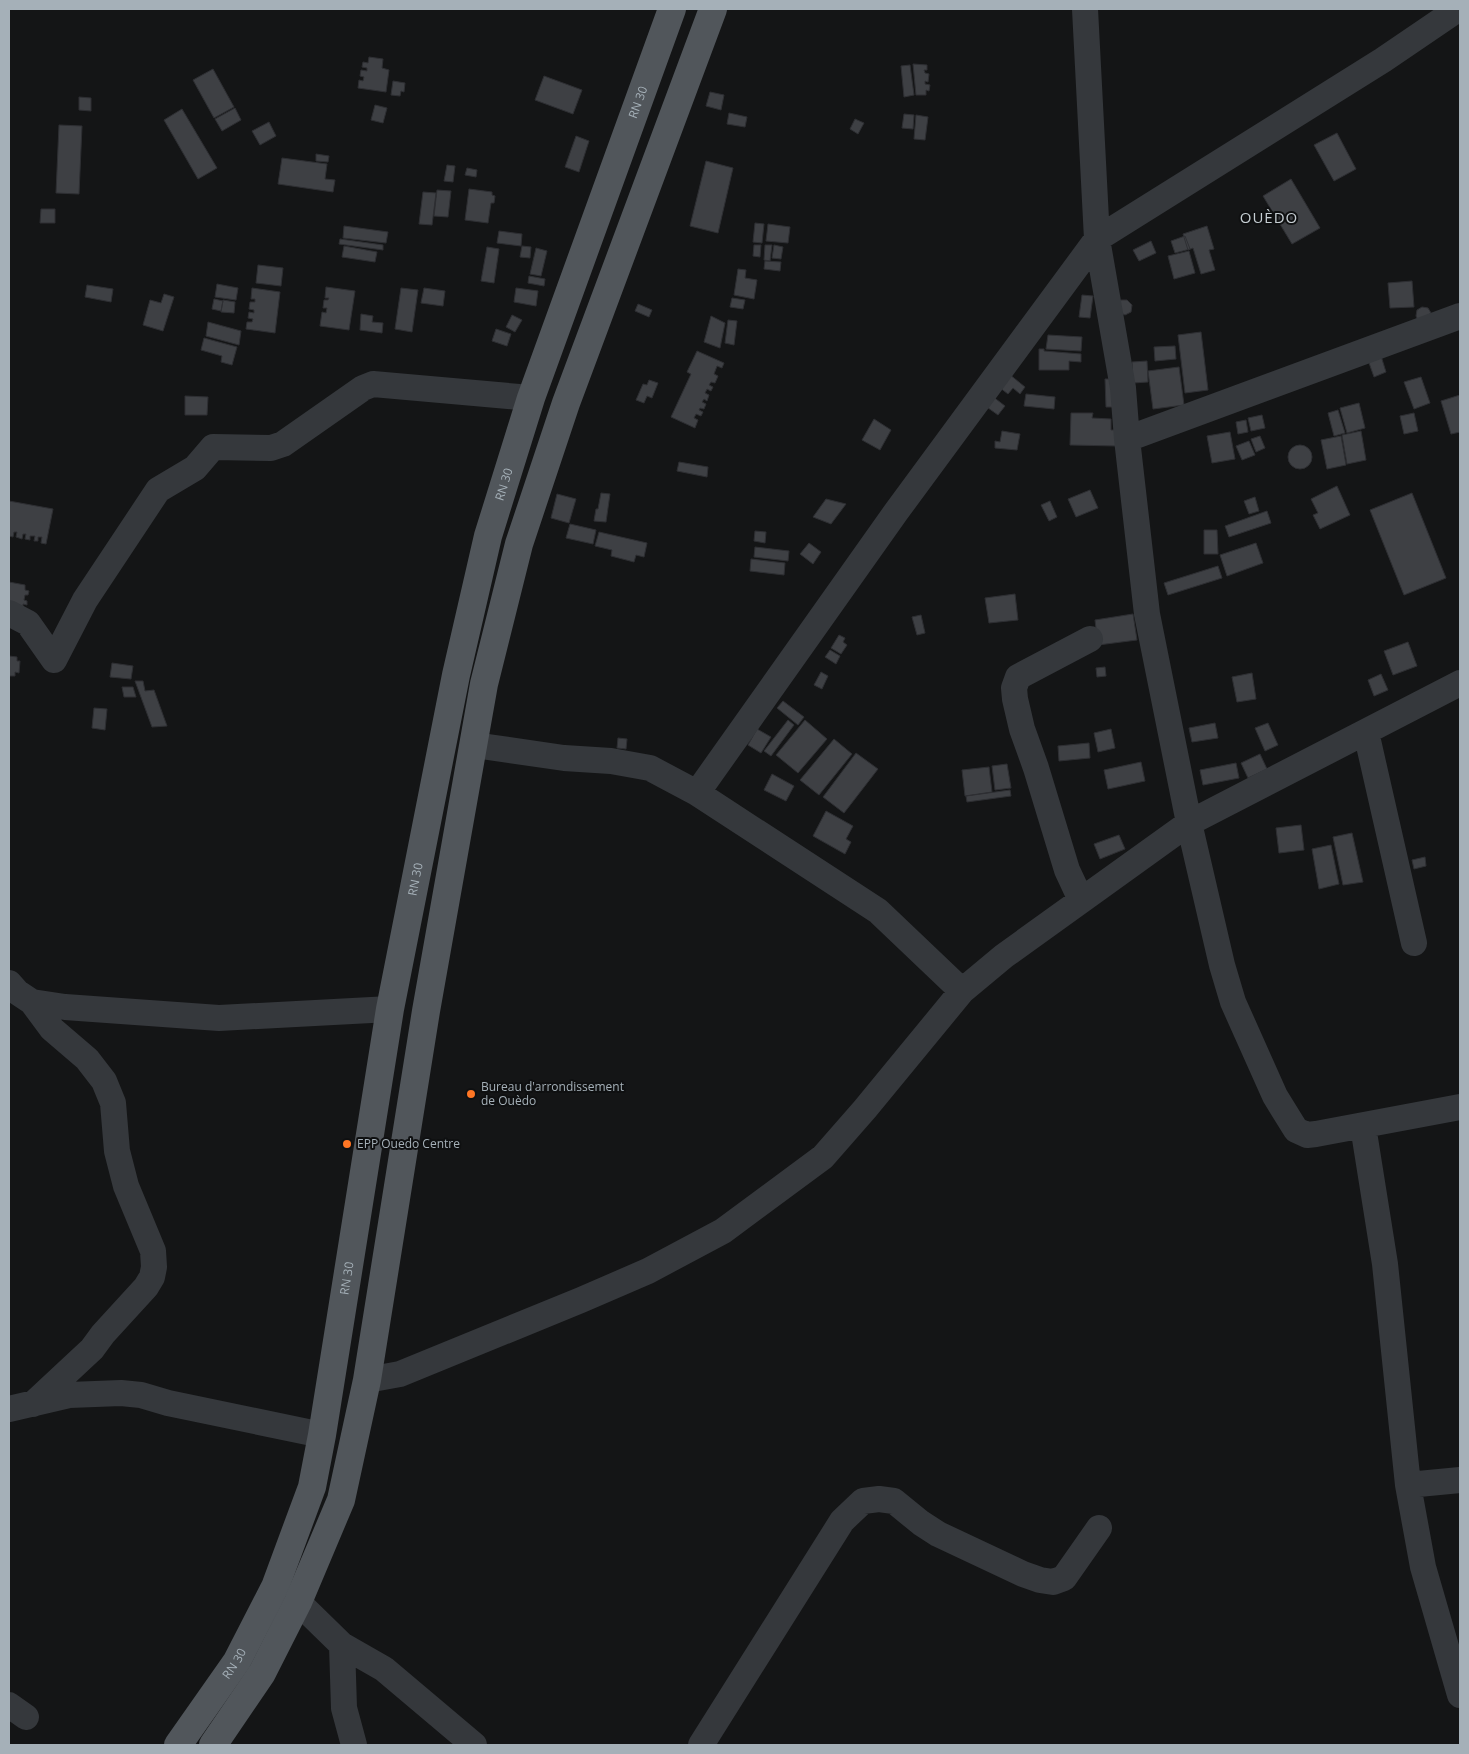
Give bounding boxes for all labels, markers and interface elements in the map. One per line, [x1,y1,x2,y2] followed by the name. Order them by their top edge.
[624,83,651,121] street label: RN 30
[1240,207,1298,227] district label: OUÈDO
[491,466,517,503] street label: RN 30
[404,861,427,897] street label: RN 30
[481,1078,624,1109] place label: Bureau d'arrondissement de Ouèdo
[465,1088,477,1100] marker: Bureau d'arrondissement de Ouèdo
[357,1135,460,1152] place label: EPP Ouedo Centre
[341,1138,353,1150] marker: EPP Ouedo Centre
[335,1260,358,1296] street label: RN 30
[218,1645,250,1682] street label: RN 30

